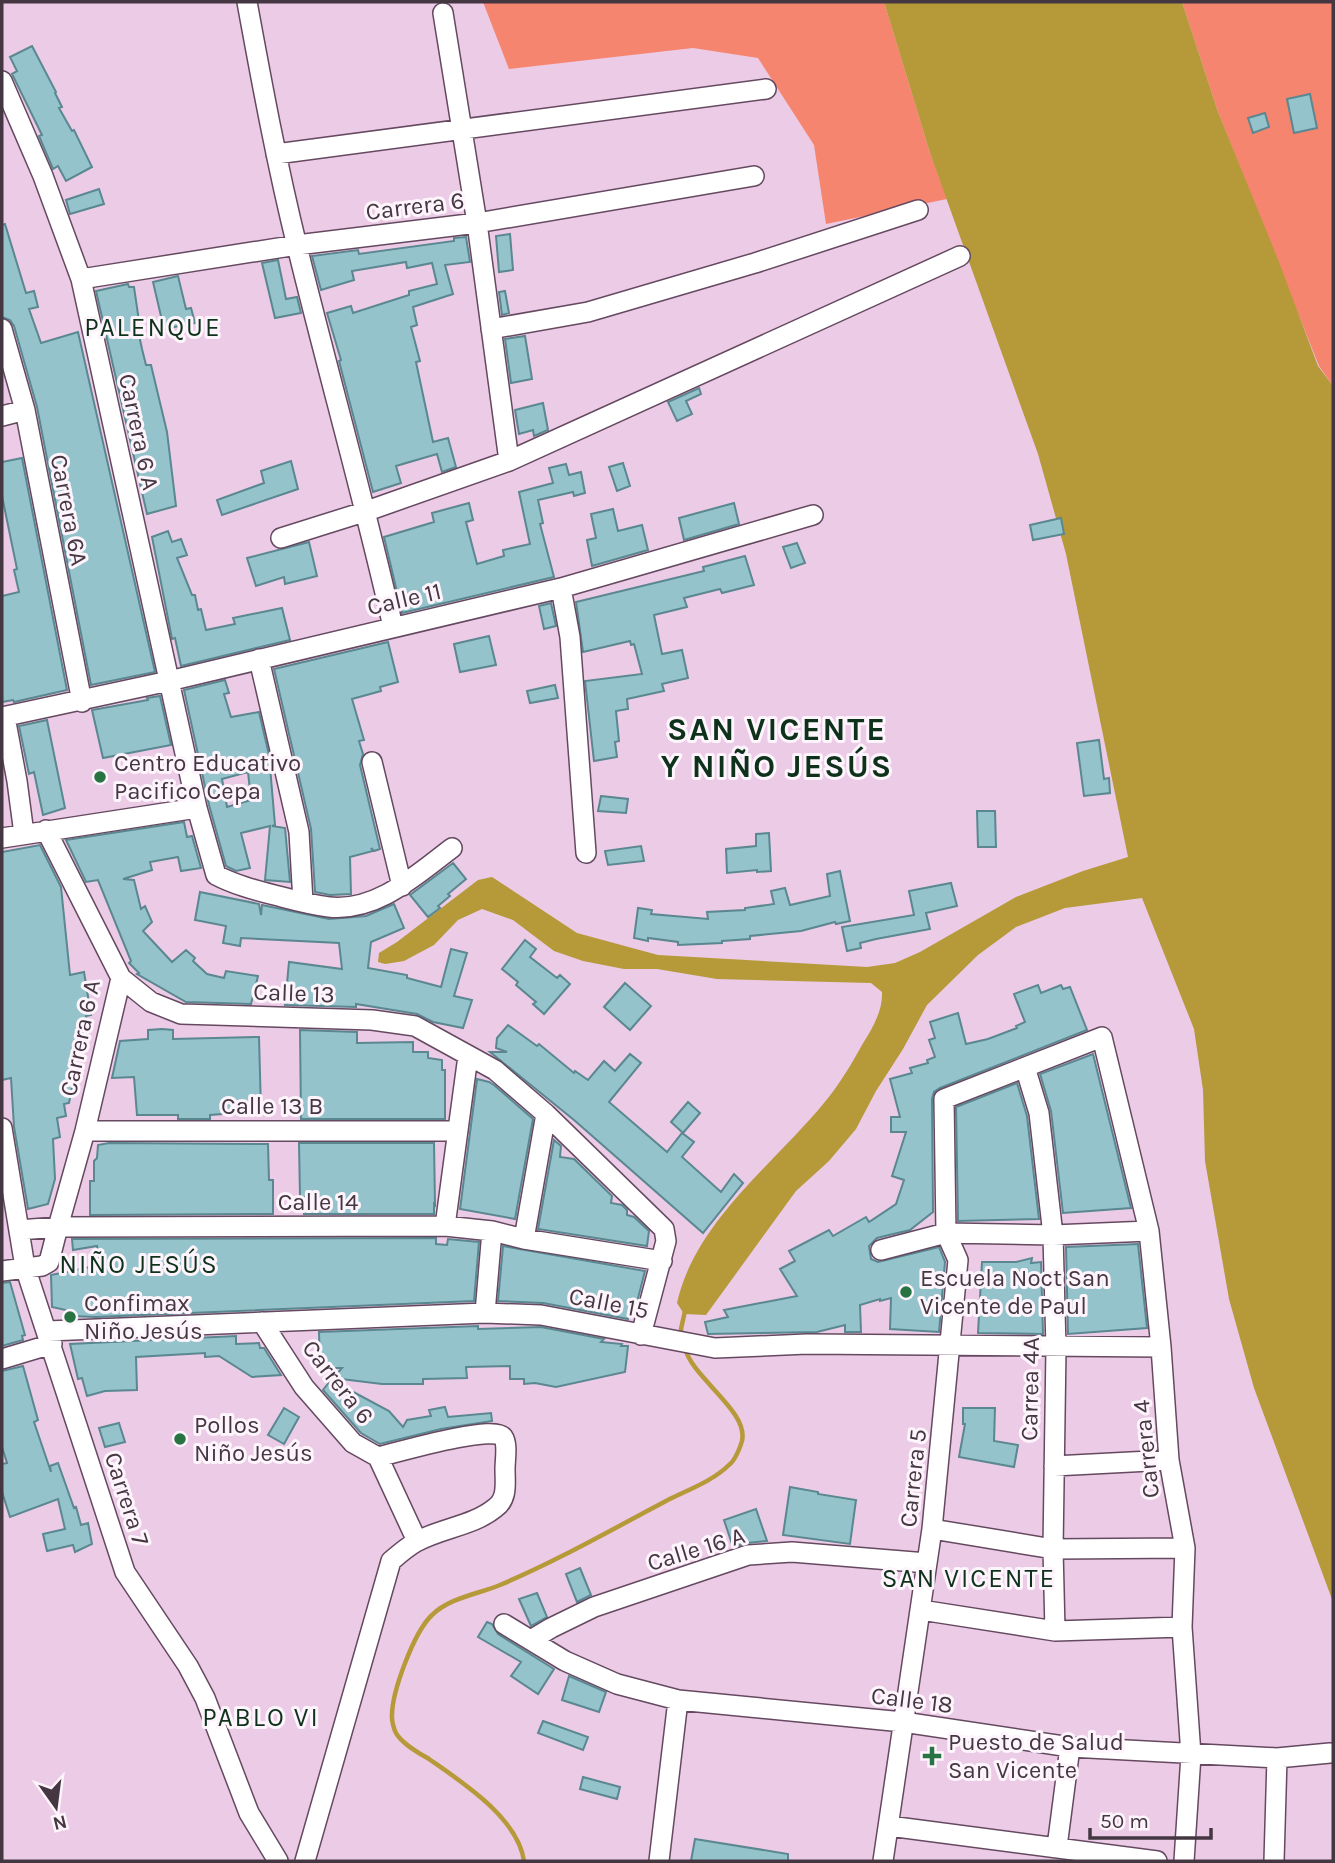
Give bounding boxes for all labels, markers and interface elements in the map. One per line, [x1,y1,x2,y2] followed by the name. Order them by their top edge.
[364,186,466,226] street label: Carrera 6
[84,312,222,343] district label: PALENQUE
[113,371,165,493] street label: Carrera 6 A
[45,452,94,568] street label: Carrera 6A
[364,577,444,621] street label: Calle 11
[661,711,893,785] district label: SAN VICENTE Y NIÑO JESÚS
[114,749,301,805] place label: Centro Educativo Pacifico Cepa
[92,769,108,785] marker: Centro Educativo Pacifico Cepa
[54,977,106,1099] street label: Carrera 6 A
[253,978,335,1008] street label: Calle 13
[221,1092,323,1120] street label: Calle 13 B
[278,1188,358,1216] street label: Calle 14
[59,1248,219,1280] district label: NIÑO JESÚS
[920,1264,1110,1320] place label: Escuela Noct San Vicente de Paul
[567,1282,651,1324] street label: Calle 15
[898,1284,914,1300] marker: Escuela Noct San Vicente de Paul
[84,1289,203,1345] place label: Confimax Niño Jesús
[62,1309,78,1325] marker: Confimax Niño Jesús
[297,1334,379,1430] street label: Carrera 6
[1015,1337,1045,1441] street label: Carrea 4A
[1127,1399,1165,1499] street label: Carrera 4
[194,1411,313,1467] place label: Pollos Niño Jesús
[894,1427,932,1529] street label: Carrera 5
[172,1431,188,1447] marker: Pollos Niño Jesús
[99,1449,155,1549] street label: Carrera 7
[644,1521,748,1577] street label: Calle 16 A
[882,1563,1056,1594] district label: SAN VICENTE
[870,1681,954,1719] street label: Calle 18
[202,1702,320,1733] district label: PABLO VI
[948,1728,1124,1784] place label: Puesto de Salud San Vicente
[922,1746,942,1766] marker: Puesto de Salud San Vicente
[21,1772,91,1842] north arrow
[1090,1797,1211,1841] scale bar
[1100,1809,1149,1833] text: 50 m
[51,1810,69,1835] text: N

